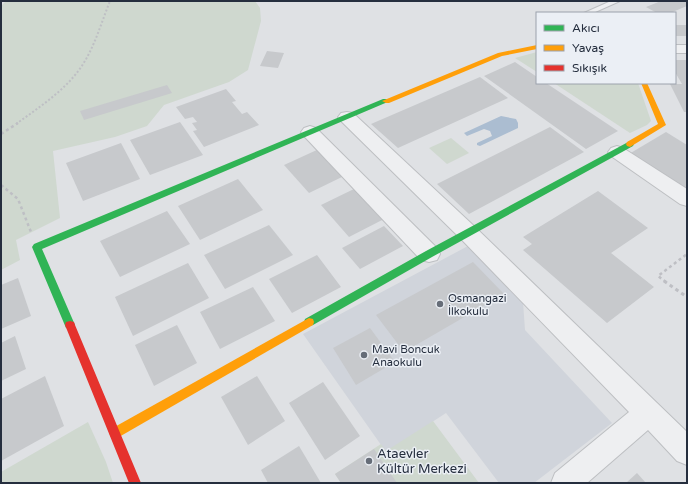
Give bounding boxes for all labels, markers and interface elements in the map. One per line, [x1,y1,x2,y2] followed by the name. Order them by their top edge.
[536,12,676,84] legend
[572,21,600,35] text: Akıcı
[572,41,604,55] text: Yavaş
[572,61,608,75] text: Sıkışık
[448,292,506,318] place label: Osmangazi İlkokulu
[435,299,445,309] marker: Osmangazi İlkokulu
[372,343,440,369] place label: Mavi Boncuk Anaokulu
[359,350,369,360] marker: Mavi Boncuk Anaokulu
[377,446,467,477] place label: Ataevler Kültür Merkezi
[364,456,374,466] marker: Ataevler Kültür Merkezi

